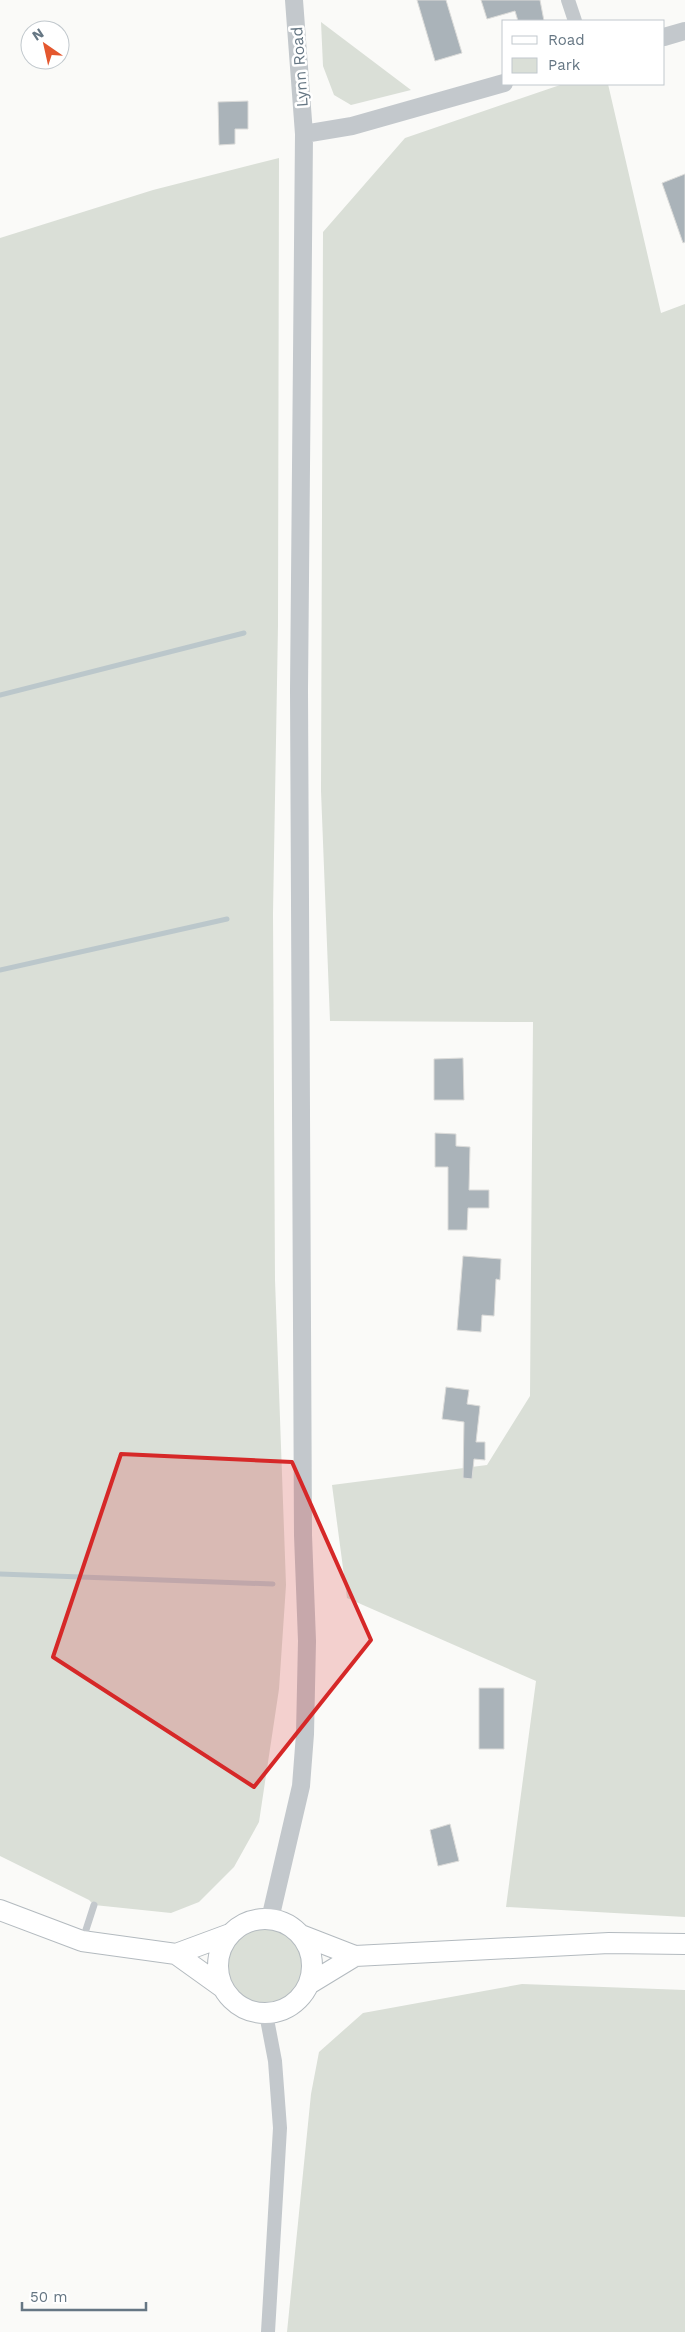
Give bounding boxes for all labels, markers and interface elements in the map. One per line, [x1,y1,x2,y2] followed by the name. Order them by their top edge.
[20,20,70,70] north arrow
[502,20,665,85] legend
[29,25,47,44] text: N
[287,26,312,108] street label: Lynn Road
[548,31,585,49] text: Road
[548,56,581,74] text: Park
[22,2280,146,2312] scale bar
[30,2288,67,2306] text: 50 m

